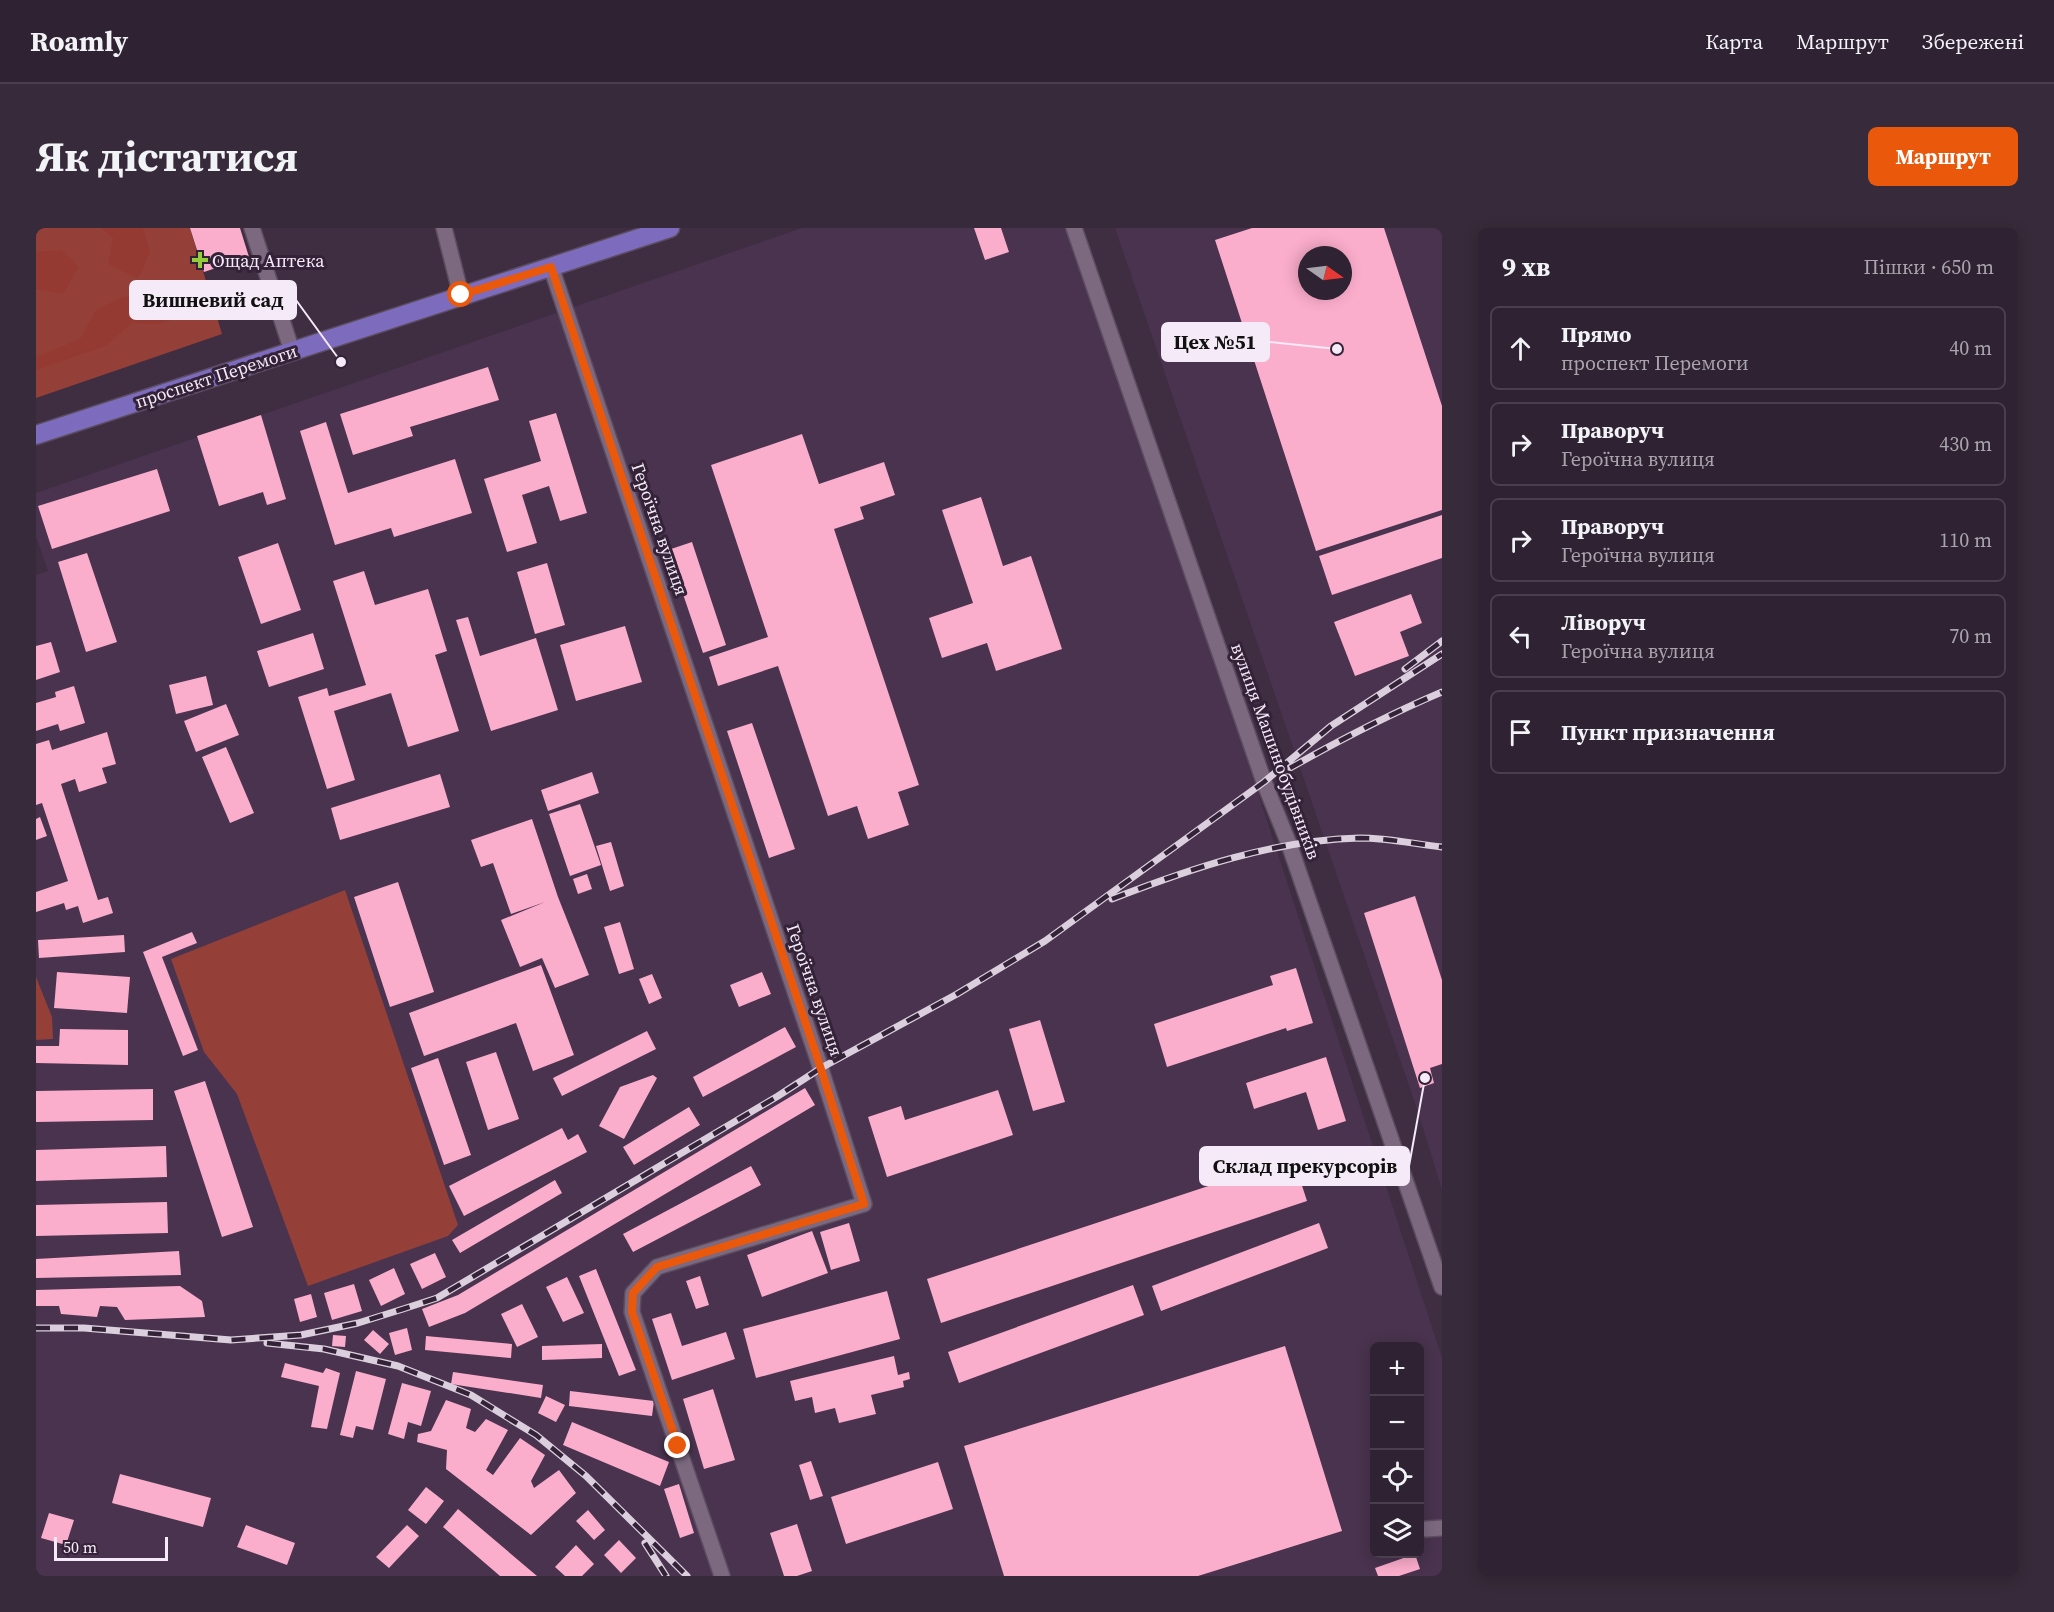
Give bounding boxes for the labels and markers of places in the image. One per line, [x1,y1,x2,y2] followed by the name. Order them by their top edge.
[212,248,325,273] place label: Ощад Аптека
[193,253,207,267] marker: Ощад Аптека
[130,281,296,319] callout: Вишневий сад
[1162,323,1269,361] callout: Цех №51
[1200,1147,1409,1185] callout: Склад прекурсорів

